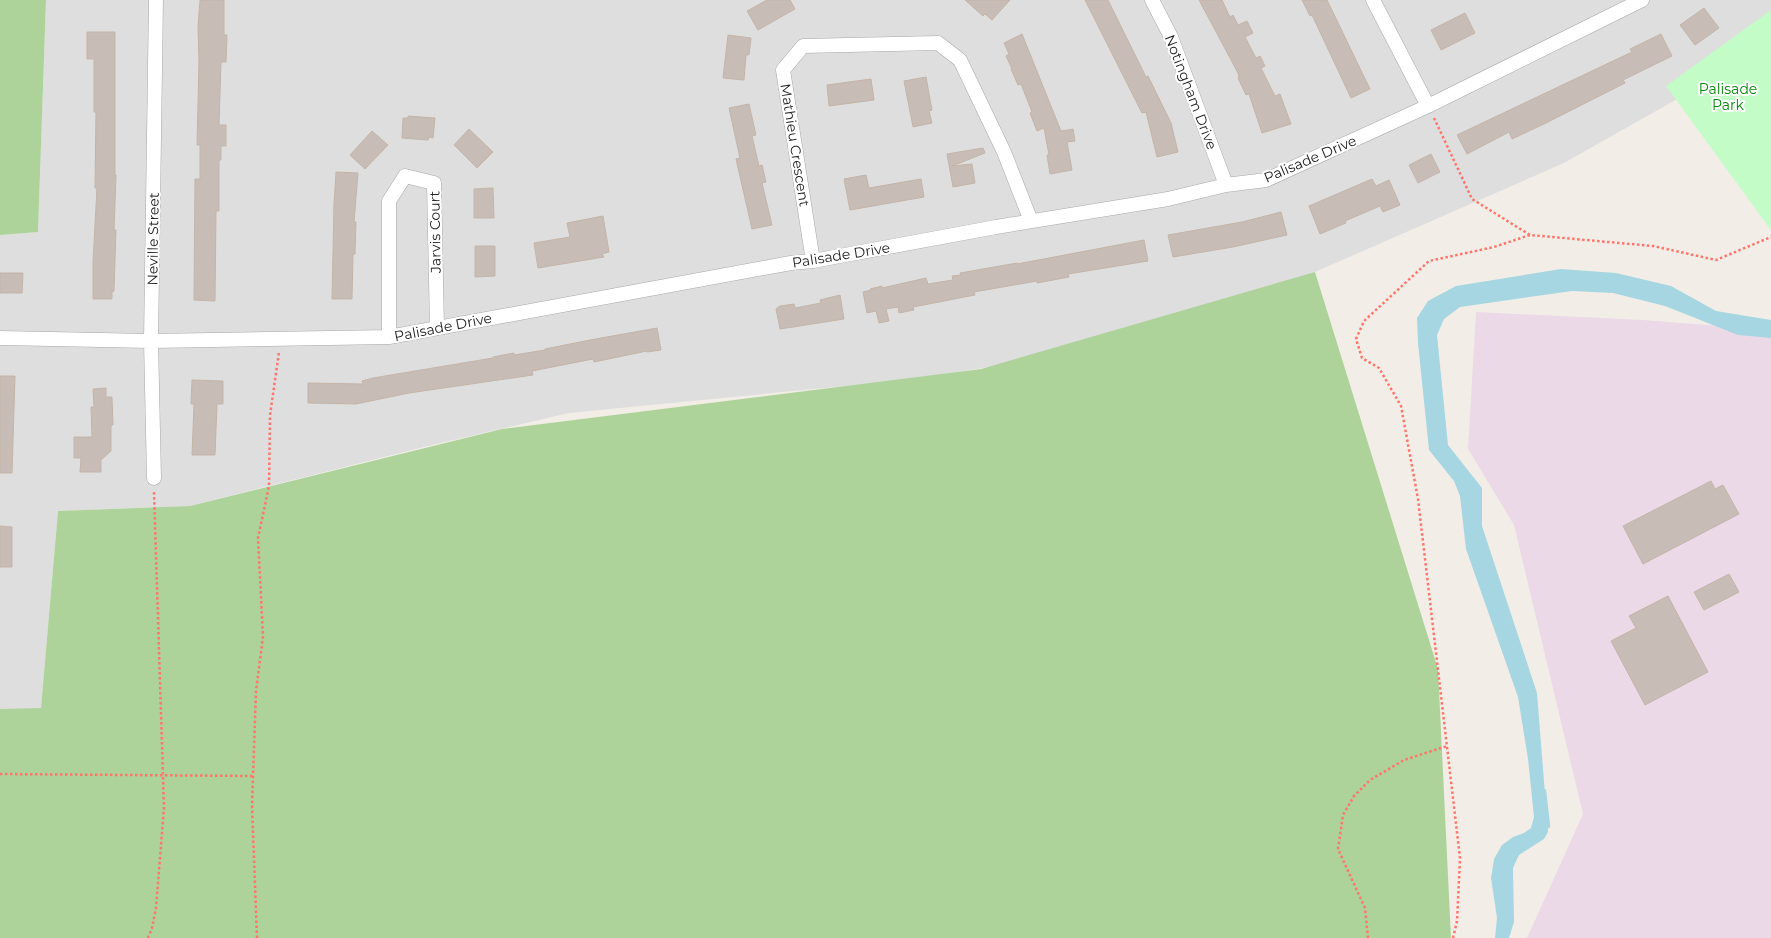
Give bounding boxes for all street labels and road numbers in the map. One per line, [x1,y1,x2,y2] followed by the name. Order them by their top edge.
[1161,32,1221,152] street label: Notingham Drive
[776,82,814,208] street label: Mathieu Crescent
[1261,131,1359,187] street label: Palisade Drive
[425,190,445,274] street label: Jarvis Court
[143,192,163,286] street label: Neville Street
[791,238,891,272] street label: Palisade Drive
[393,309,493,345] street label: Palisade Drive

